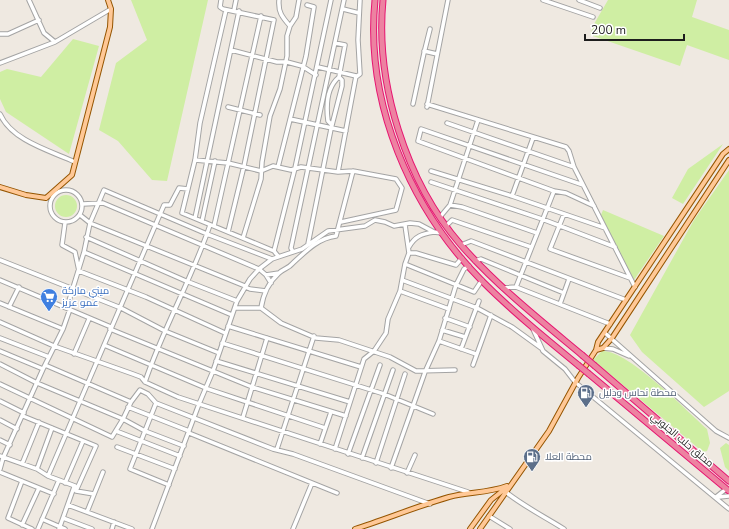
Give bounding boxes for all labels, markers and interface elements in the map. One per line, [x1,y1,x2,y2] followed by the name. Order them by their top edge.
[585,16,684,42] scale bar
[591,22,626,38] text: 200 m
[61,284,109,310] place label: ميني ماركة عمو عزيز
[39,287,59,312] supermarket icon: ميني ماركة عمو عزيز
[576,383,596,408] fuel station icon: محطة نحاس ودليل
[599,386,677,400] place label: محطة نحاس ودليل
[648,410,716,470] street label: محلق حلب الجنوبي
[522,447,542,472] fuel station icon: محطة العلا
[545,450,592,464] place label: محطة العلا

